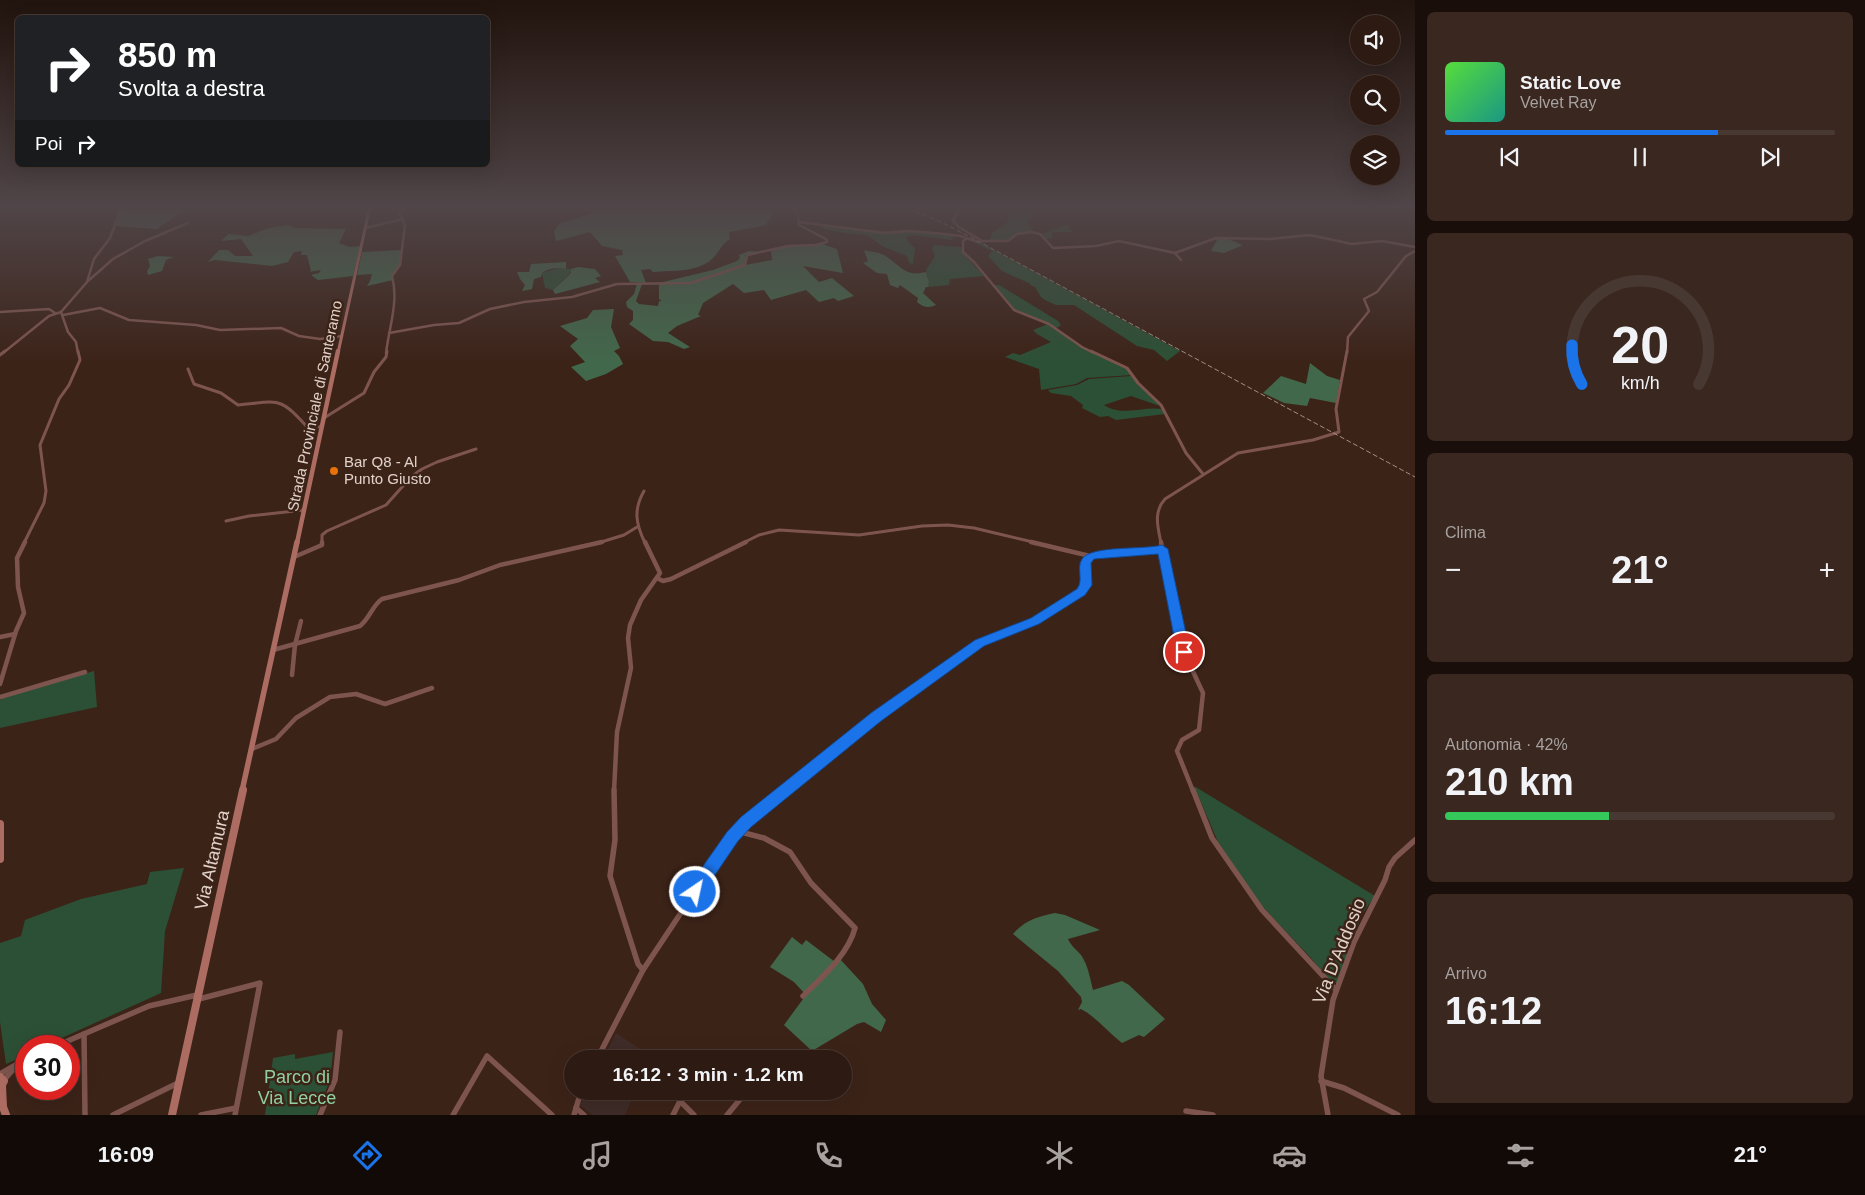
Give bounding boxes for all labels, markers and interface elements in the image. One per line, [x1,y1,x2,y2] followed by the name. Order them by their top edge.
[1350,15,1400,185] map controls
[1350,15,1400,65] button: sound
[35,35,100,100] icon: right
[118,35,217,74] text: 850 m
[1520,72,1621,93] text: Static Love
[1350,75,1400,125] button: search
[118,76,265,101] text: Svolta a destra
[1520,94,1596,111] text: Velvet Ray
[72,130,100,158] icon: right
[35,133,62,154] text: Poi
[1350,135,1400,185] button: layers
[1496,143,1524,171] icon: previous
[1626,143,1654,171] icon: pause
[1756,143,1784,171] icon: next
[284,299,345,513] street label: Strada Provinciale di Santeramo
[1611,316,1669,374] text: 20
[1621,373,1659,393] text: km/h
[344,453,431,487] place label: Bar Q8 - Al Punto Giusto
[328,465,340,477] marker: Bar Q8 - Al Punto Giusto
[1445,524,1486,541] text: Clima
[1611,549,1669,591] text: 21°
[1445,554,1461,585] text: −
[1819,554,1835,585] text: +
[1163,631,1205,673] pin
[1170,638,1198,666] icon: arrive
[1445,736,1568,753] text: Autonomia · 42%
[1445,761,1574,803] text: 210 km
[191,807,233,912] street label: Via Altamura
[668,865,720,917] position arrow
[1309,895,1369,1007] street label: Via D'Addosio
[1445,965,1487,982] text: Arrivo
[1445,990,1542,1032] text: 16:12
[15,1035,80,1100] speed limit sign: 30
[612,1064,804,1085] text: 16:12 · 3 min · 1.2 km
[258,1067,336,1108] park label: Parco di Via Lecce
[350,1138,385,1173] icon: directions
[580,1138,615,1173] icon: music
[811,1138,846,1173] icon: phone
[1042,1138,1077,1173] icon: climate
[1272,1138,1307,1173] icon: car
[1503,1138,1538,1173] icon: filters
[98,1142,154,1167] text: 16:09
[1734,1142,1767,1167] text: 21°

